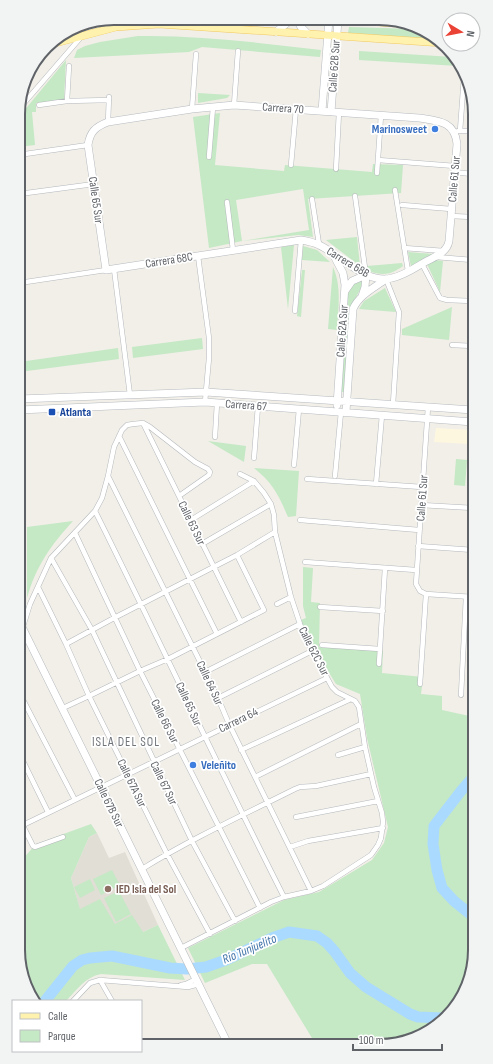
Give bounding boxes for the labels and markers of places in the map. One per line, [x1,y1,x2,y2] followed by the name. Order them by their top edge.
[372,122,427,137] place label: Marinosweet
[430,124,440,134] marker: Marinosweet
[59,405,91,420] place label: Atlanta
[47,407,57,417] marker: Atlanta
[201,758,236,773] place label: Veleñito
[188,760,198,770] marker: Veleñito
[116,882,176,897] place label: IED Isla del Sol
[103,884,113,894] marker: IED Isla del Sol

